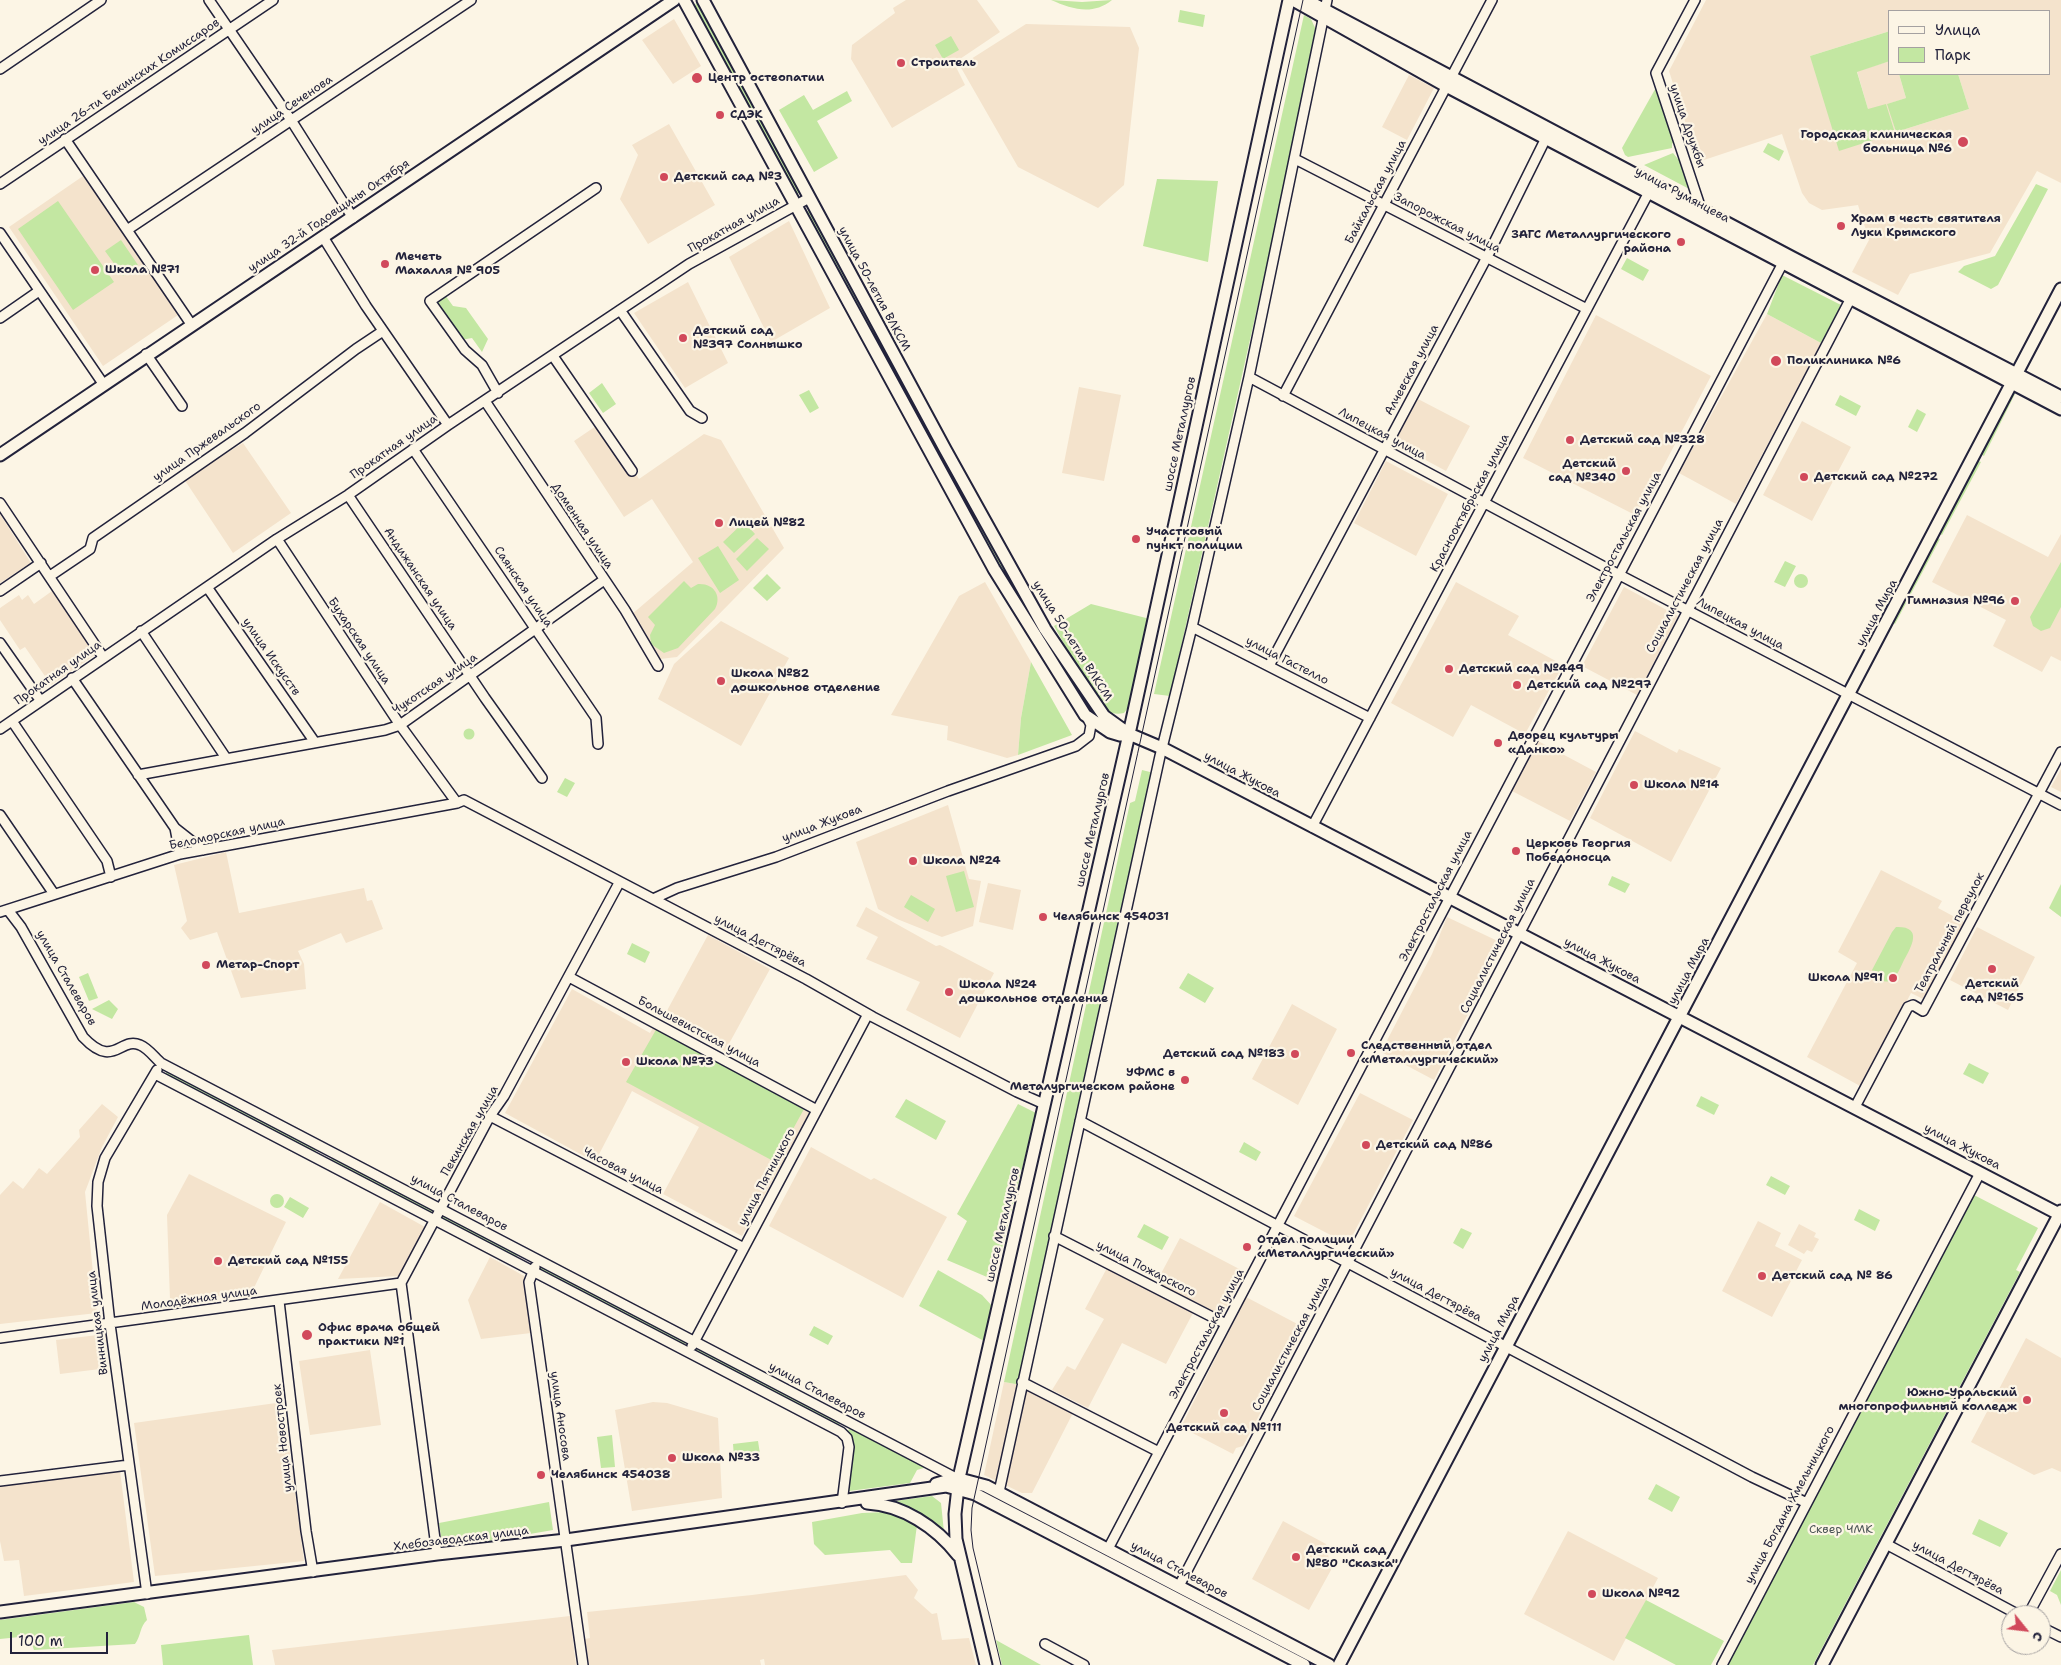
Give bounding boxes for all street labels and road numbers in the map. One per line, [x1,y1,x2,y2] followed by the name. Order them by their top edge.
[35,16,223,148] street label: улица 26-ти Бакинских Комиссаров
[248,72,336,138] street label: улица Сеченова
[1666,82,1708,170] street label: улица Дружбы
[1342,137,1410,247] street label: Байкальская улица
[246,156,412,276] street label: улица 32-й Годовщины Октября
[1632,164,1732,226] street label: улица Румянцева
[1391,190,1503,256] street label: Запорожская улица
[686,194,782,256] street label: Прокатная улица
[835,224,913,354] street label: улица 50-летия ВЛКСМ
[1382,322,1442,418] street label: Алчевская улица
[1161,375,1199,493] street label: шоссе Металлургов
[150,399,264,485] street label: улица Пржевальского
[1336,405,1428,463] street label: Липецкая улица
[348,412,440,482] street label: Прокатная улица
[1427,431,1513,575] street label: Краснооктябрьская улица
[1584,469,1664,605] street label: Электростальская улица
[548,480,616,572] street label: Доменная улица
[1643,516,1727,656] street label: Социалистическая улица
[380,525,460,633] street label: Андижанская улица
[491,544,555,630] street label: Саянская улица
[1853,577,1901,649] street label: улица Мира
[1029,578,1115,704] street label: улица 50-летия ВЛКСМ
[325,595,393,687] street label: Бухарская улица
[1694,595,1786,653] street label: Липецкая улица
[239,615,303,699] street label: улица Искусств
[1243,634,1331,688] street label: улица Гастелло
[12,638,104,708] street label: Прокатная улица
[390,650,480,718] street label: Чукотская улица
[1201,749,1283,801] street label: улица Жукова
[1073,771,1113,889] street label: шоссе Металлургов
[780,802,864,846] street label: улица Жукова
[168,815,286,853] street label: Беломорская улица
[1397,828,1475,964] street label: Электростальская улица
[1912,870,1988,996] street label: Театральный переулок
[1458,876,1538,1016] street label: Социалистическая улица
[712,912,808,970] street label: улица Дегтярёва
[33,928,99,1028] street label: улица Сталеваров
[1561,935,1643,987] street label: улица Жукова
[1665,935,1713,1007] street label: улица Мира
[635,994,763,1070] street label: Большевистская улица
[438,1083,502,1179] street label: Пекинская улица
[1921,1121,2003,1173] street label: улица Жукова
[735,1126,799,1228] street label: улица Пятницкого
[580,1145,666,1197] street label: Часовая улица
[983,1166,1023,1284] street label: шоссе Металлургов
[408,1171,510,1235] street label: улица Сталеваров
[1094,1238,1198,1300] street label: улица Пожарского
[1388,1265,1484,1325] street label: улица Дегтярёва
[1167,1266,1247,1402] street label: Электростальская улица
[84,1270,112,1376] street label: Винницкая улица
[1249,1274,1333,1414] street label: Социалистическая улица
[140,1284,258,1314] street label: Молодёжная улица
[1475,1293,1523,1365] street label: улица Мира
[766,1359,868,1423] street label: улица Сталеваров
[547,1370,573,1462] street label: улица Аносова
[270,1383,296,1493] street label: улица Новостроек
[1742,1424,1838,1586] street label: улица Богдана Хмельницкого
[393,1524,529,1554] street label: Хлебозаводская улица
[1128,1538,1230,1602] street label: улица Сталеваров
[1910,1538,2006,1598] street label: улица Дегтярёва

